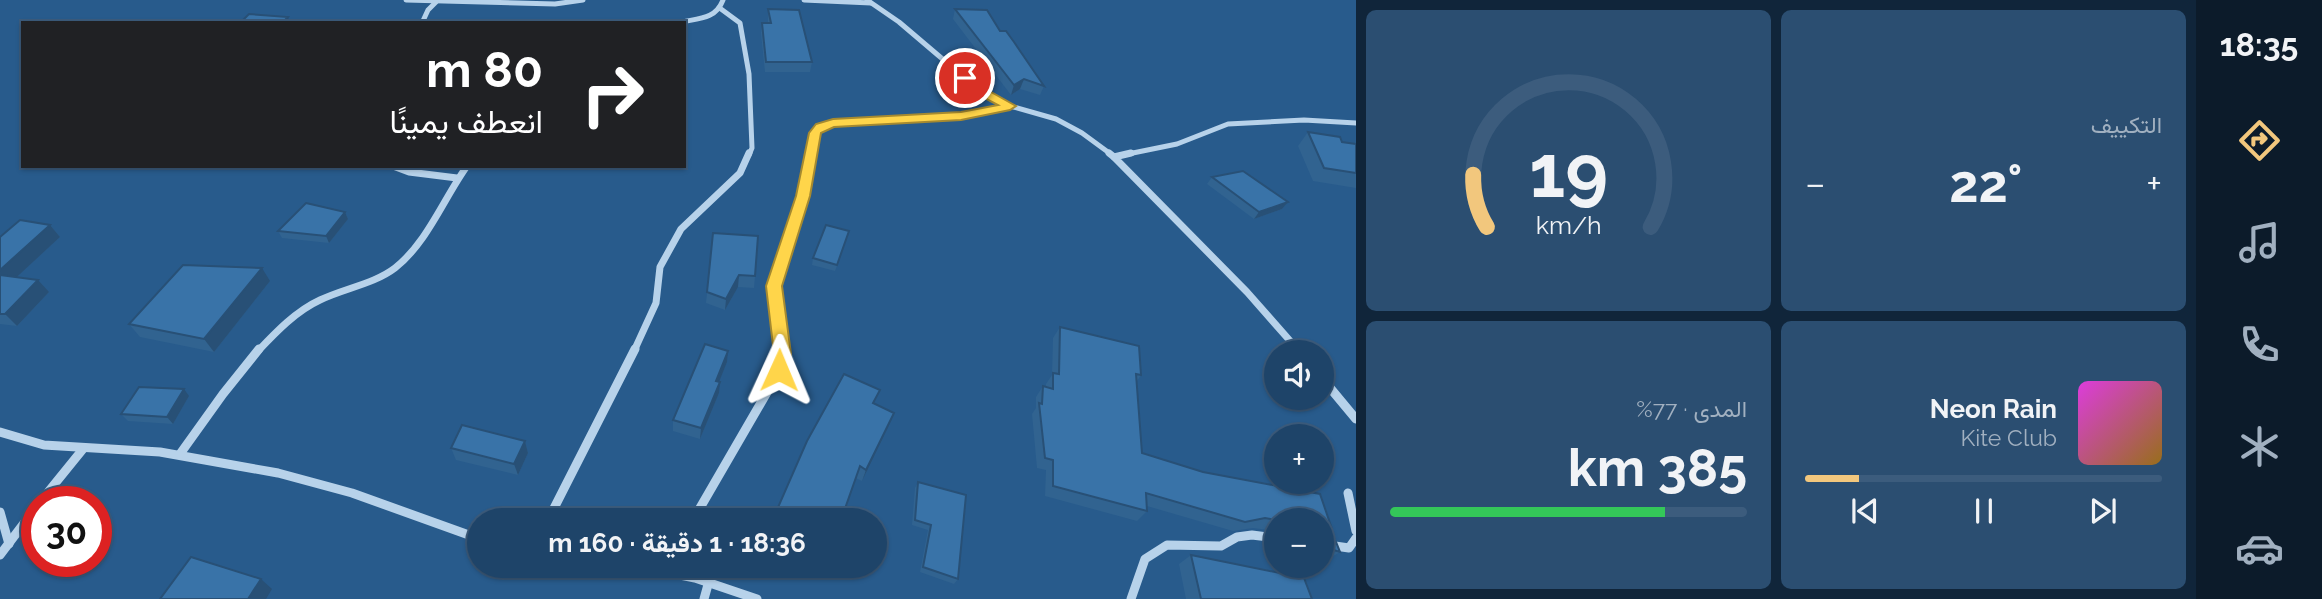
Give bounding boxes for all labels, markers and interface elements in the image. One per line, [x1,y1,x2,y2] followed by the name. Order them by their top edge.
[2220,26,2298,63] text: 18:35
[426,41,543,98] text: 80 m
[935,48,995,108] pin
[567,49,658,140] icon: right
[946,59,984,97] icon: arrive
[390,103,543,140] text: انعطف يمينًا
[2091,111,2162,138] text: التكييف
[2235,116,2284,165] icon: directions
[1529,129,1608,214] text: 19
[1949,153,2022,214] text: 22°
[1805,161,1825,206] text: −
[2146,161,2162,206] text: +
[1536,209,1601,239] text: km/h
[2235,218,2284,267] icon: music
[2235,320,2284,369] icon: phone
[742,333,816,407] position arrow
[1264,340,1334,578] map controls
[1264,340,1334,410] button: sound
[1930,394,2057,424] text: Neon Rain
[1636,395,1747,422] text: المدى · 77%
[2235,422,2284,471] icon: climate
[1264,424,1334,494] button: +
[1960,424,2057,451] text: Kite Club
[1568,437,1747,498] text: 385 km
[21,486,112,577] speed limit sign: 30
[1846,492,1884,530] icon: previous
[1965,492,2003,530] icon: pause
[2084,492,2122,530] icon: next
[1264,508,1334,578] button: −
[2235,524,2284,573] icon: car
[548,528,806,558] text: 18:36 · 1 دقيقة · 160 m

